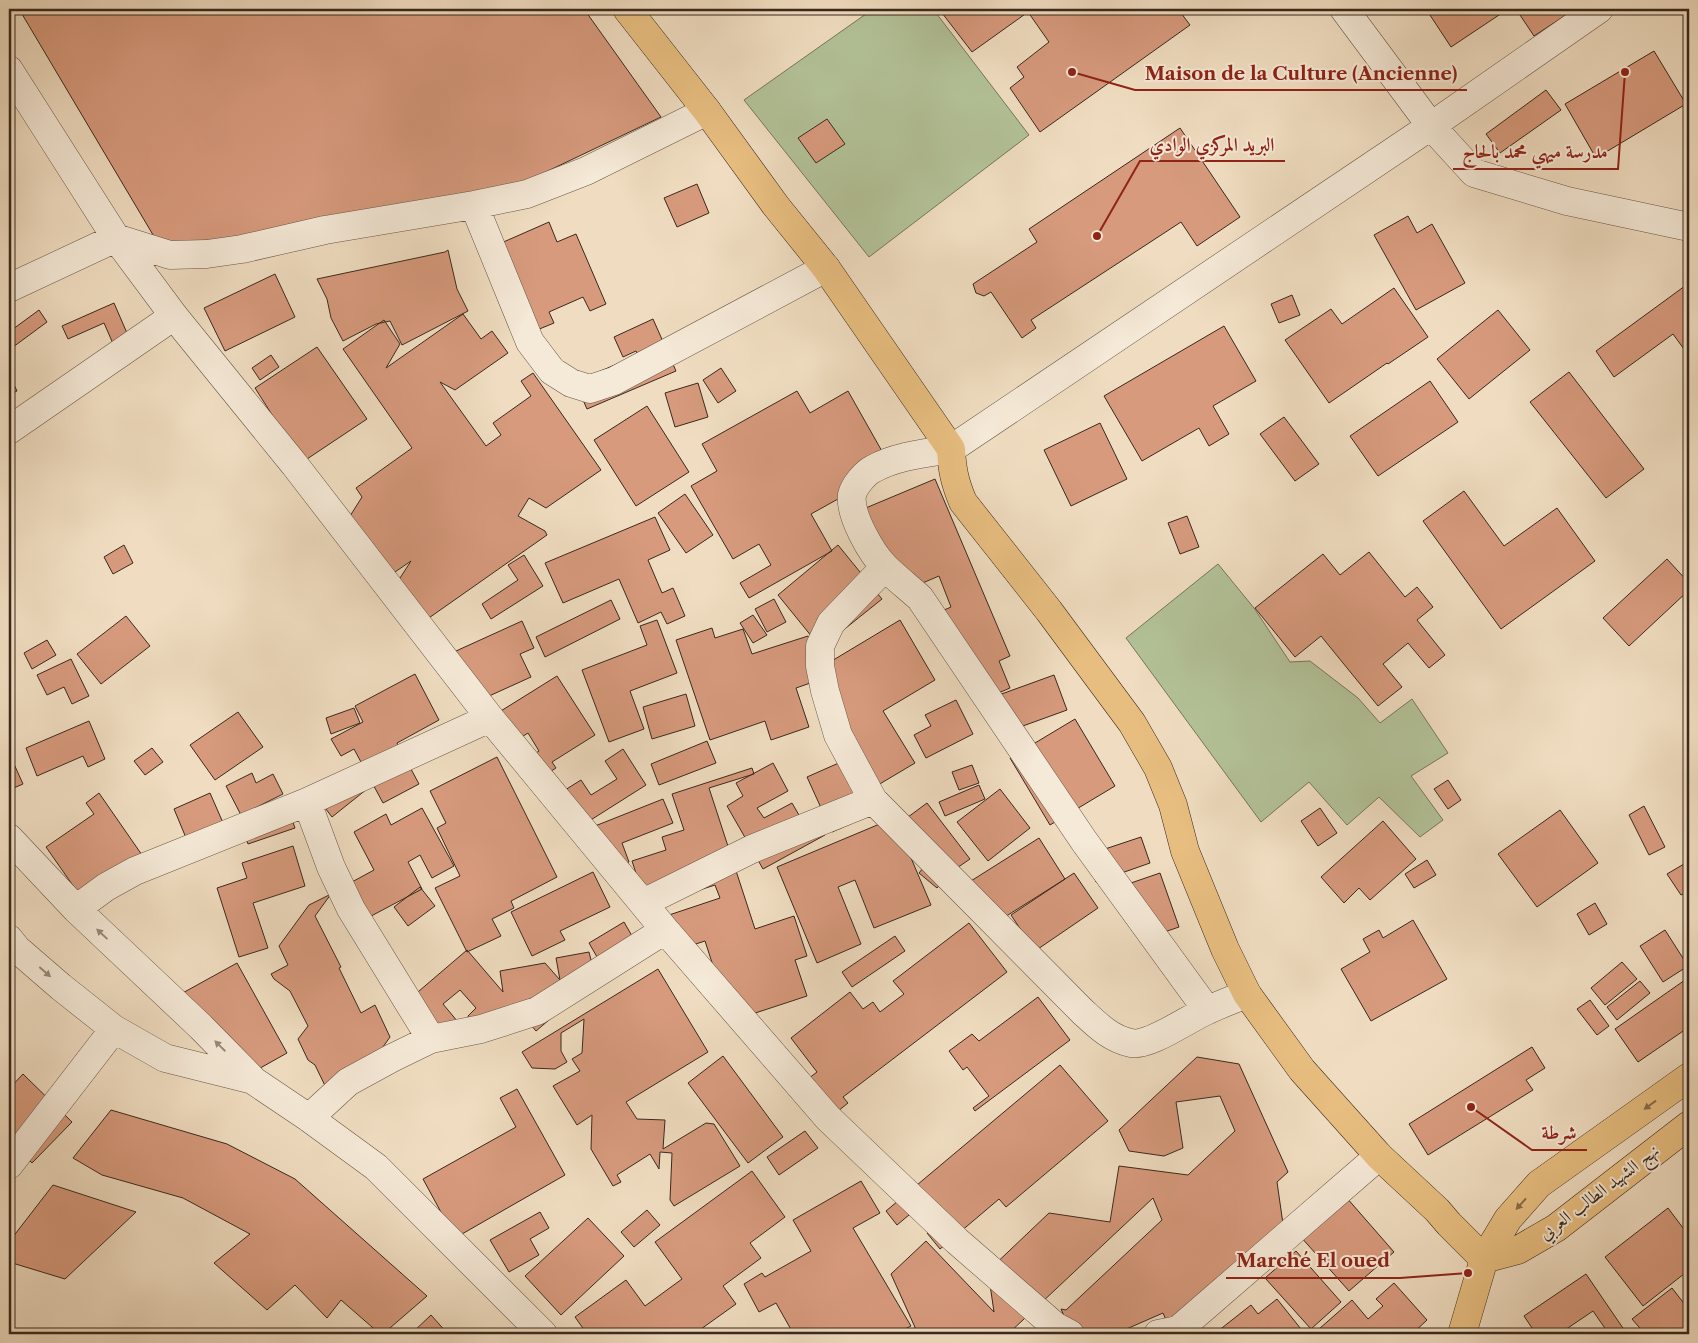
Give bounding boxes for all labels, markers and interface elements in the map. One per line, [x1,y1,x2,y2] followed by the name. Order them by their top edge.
[1135,56,1467,90] callout: Maison de la Culture (Ancienne)
[1145,62,1457,85] text: Maison de la Culture (Ancienne)
[1140,127,1285,161] callout: البريد المركزي الوادي
[1150,133,1274,160] text: البريد المركزي الوادي
[1453,135,1618,169] callout: مدرسة ميهي محمد بالحاج
[1462,140,1608,169] text: مدرسة ميهي محمد بالحاج
[96,928,108,940] one-way arrow
[38,967,51,978] one-way arrow
[214,1040,226,1052] one-way arrow
[1643,1100,1657,1110] one-way arrow
[1532,1116,1587,1150] callout: شرطة
[1541,1121,1577,1145] text: شرطة
[1534,1140,1667,1248] street label: نهج الشهيد الطالب العربي
[1515,1198,1527,1210] one-way arrow
[1226,1244,1400,1278] callout: Marché El oued
[1236,1249,1390,1272] text: Marché El oued

